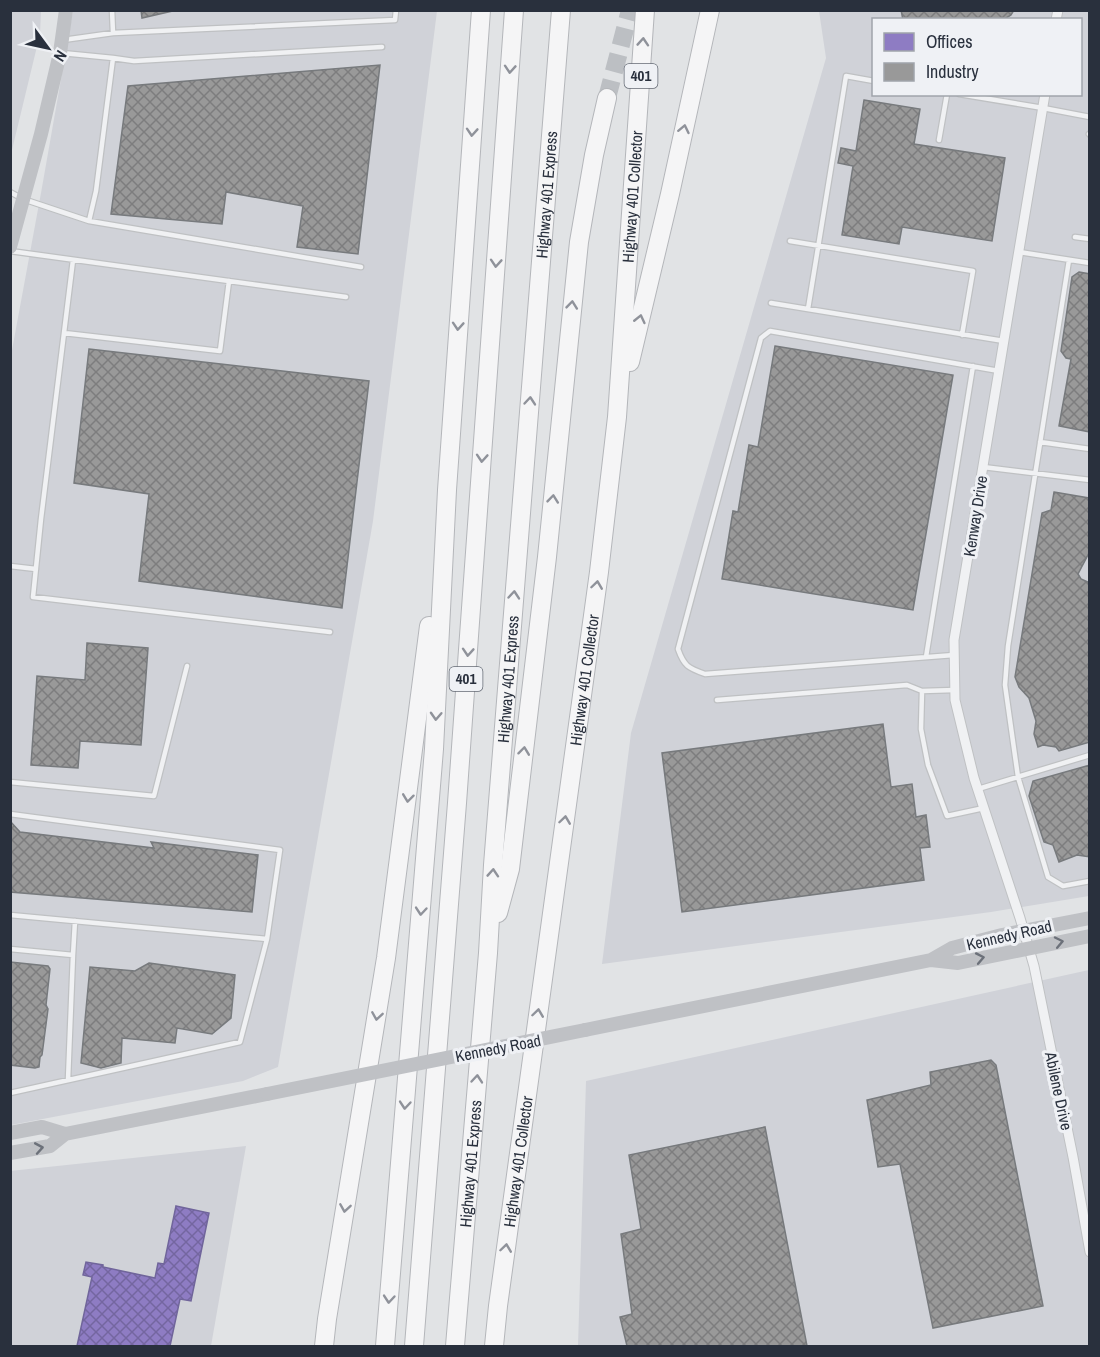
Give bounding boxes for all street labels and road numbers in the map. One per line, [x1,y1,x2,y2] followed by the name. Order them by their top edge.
[624,64,658,88] road number: 401
[617,129,648,263] street label: Highway 401 Collector
[530,130,562,259] street label: Highway 401 Express
[958,474,992,558] street label: Kenway Drive
[564,613,604,747] street label: Highway 401 Collector
[492,615,524,744] street label: Highway 401 Express
[450,667,482,691] road number: 401
[964,915,1054,955] street label: Kennedy Road
[453,1029,543,1067] street label: Kennedy Road
[1040,1049,1078,1132] street label: Abilene Drive
[498,1094,538,1228] street label: Highway 401 Collector
[454,1099,487,1228] street label: Highway 401 Express

